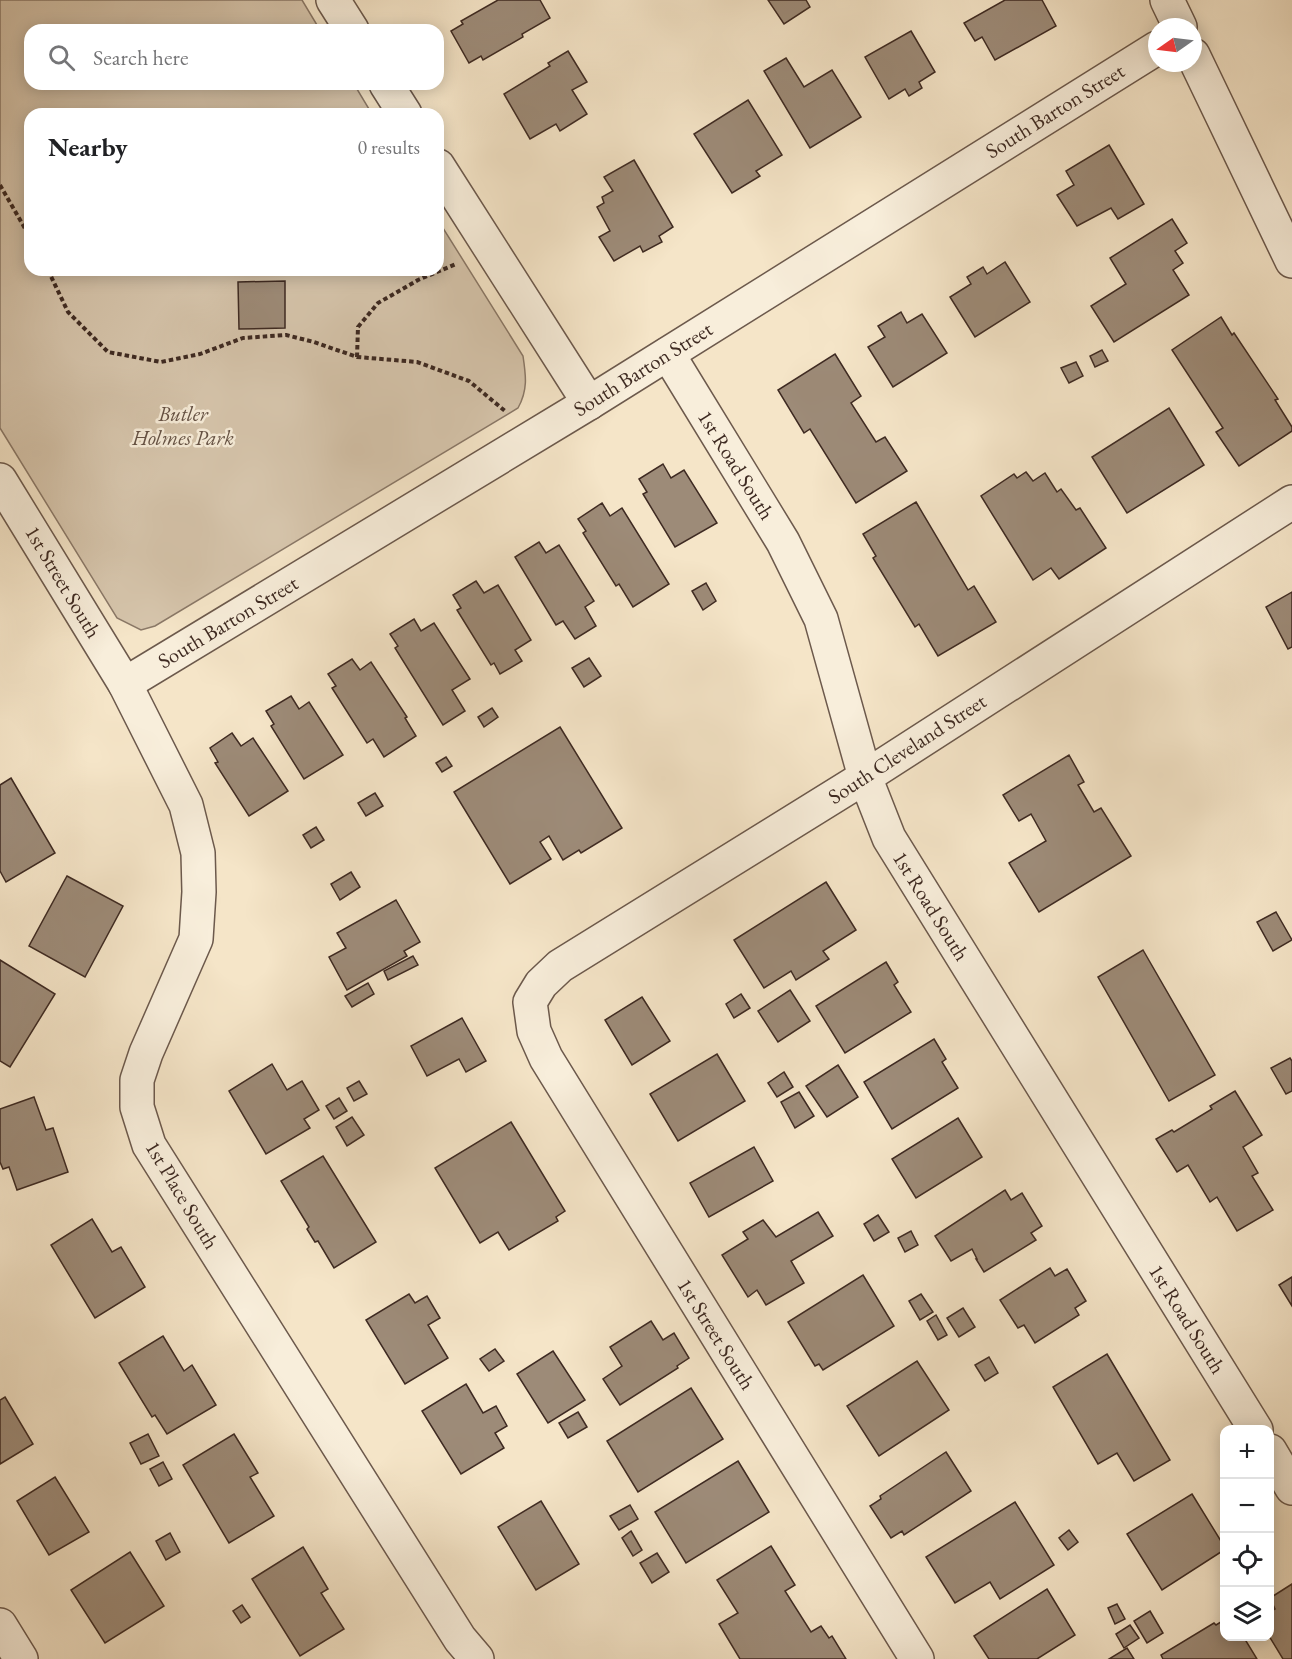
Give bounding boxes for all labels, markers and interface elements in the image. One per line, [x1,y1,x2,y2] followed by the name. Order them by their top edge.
[1148,18,1202,72] north arrow
[24,24,444,90] search box
[45,41,78,74] icon: search
[93,43,188,72] text: Search here
[980,57,1130,164] street label: South Barton Street
[48,130,128,164] text: Nearby
[357,134,420,160] text: 0 results
[568,315,718,422] street label: South Barton Street
[131,400,234,451] park label: Butler Holmes Park
[692,405,781,525] street label: 1st Road South
[19,521,108,643] street label: 1st Street South
[153,569,303,674] street label: South Barton Street
[823,687,991,810] street label: South Cleveland Street
[887,846,976,966] street label: 1st Road South
[139,1136,225,1254] street label: 1st Place South
[1143,1259,1232,1379] street label: 1st Road South
[671,1273,762,1395] street label: 1st Street South
[1220,1425,1274,1641] map controls
[1220,1425,1274,1479] button: +
[1220,1479,1274,1533] button: −
[1220,1533,1274,1587] button: locate
[1220,1587,1274,1641] button: layers

